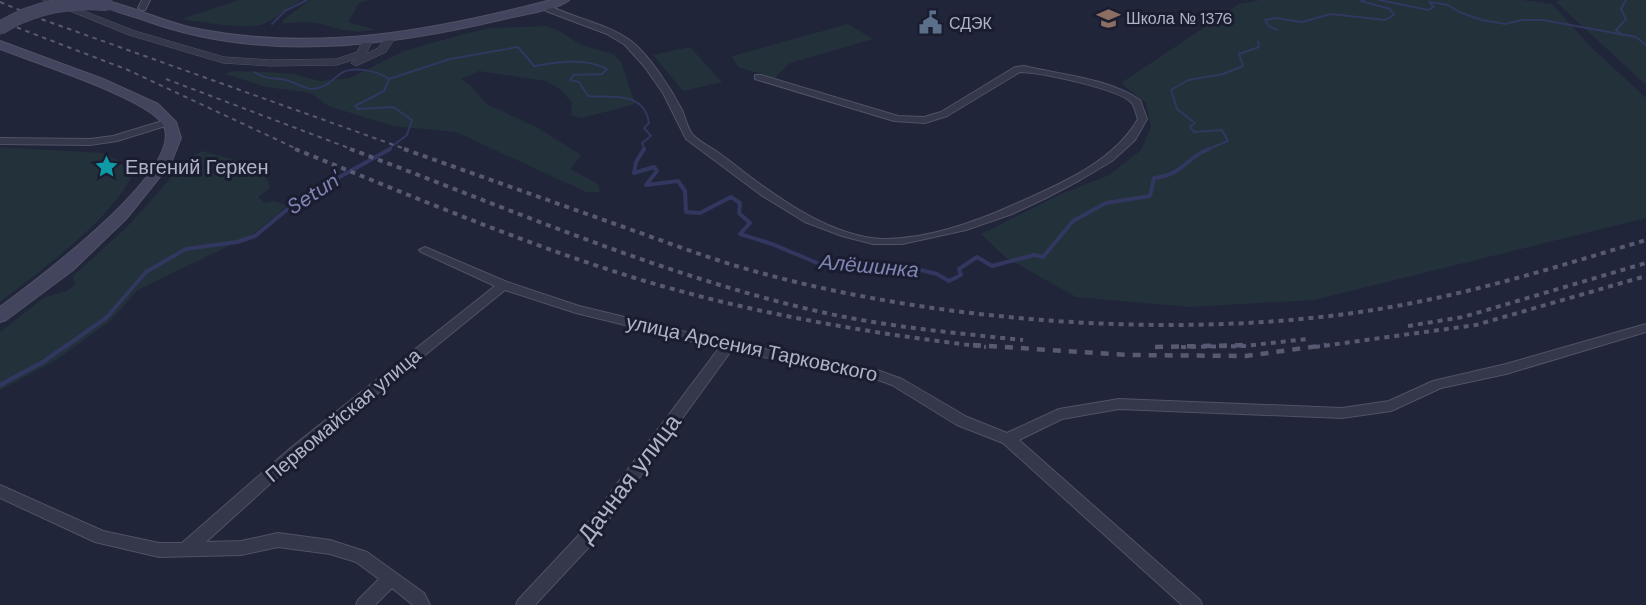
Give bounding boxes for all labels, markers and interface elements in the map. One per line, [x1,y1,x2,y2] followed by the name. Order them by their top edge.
[1095,5,1121,31] school or university icon: Школа № 1376
[1126,8,1233,29] place label: Школа № 1376
[918,10,944,36] public building icon: СДЭК
[949,13,993,34] place label: СДЭК
[94,154,120,180] place icon: Евгений Геркен
[125,154,269,180] place label: Евгений Геркен
[282,164,348,221] water label: Setun'
[816,248,920,284] water label: Алёшинка
[624,309,880,387] street label: улица Арсения Тарковского
[260,342,427,488] street label: Первомайская улица
[570,407,688,549] street label: Дачная улица

